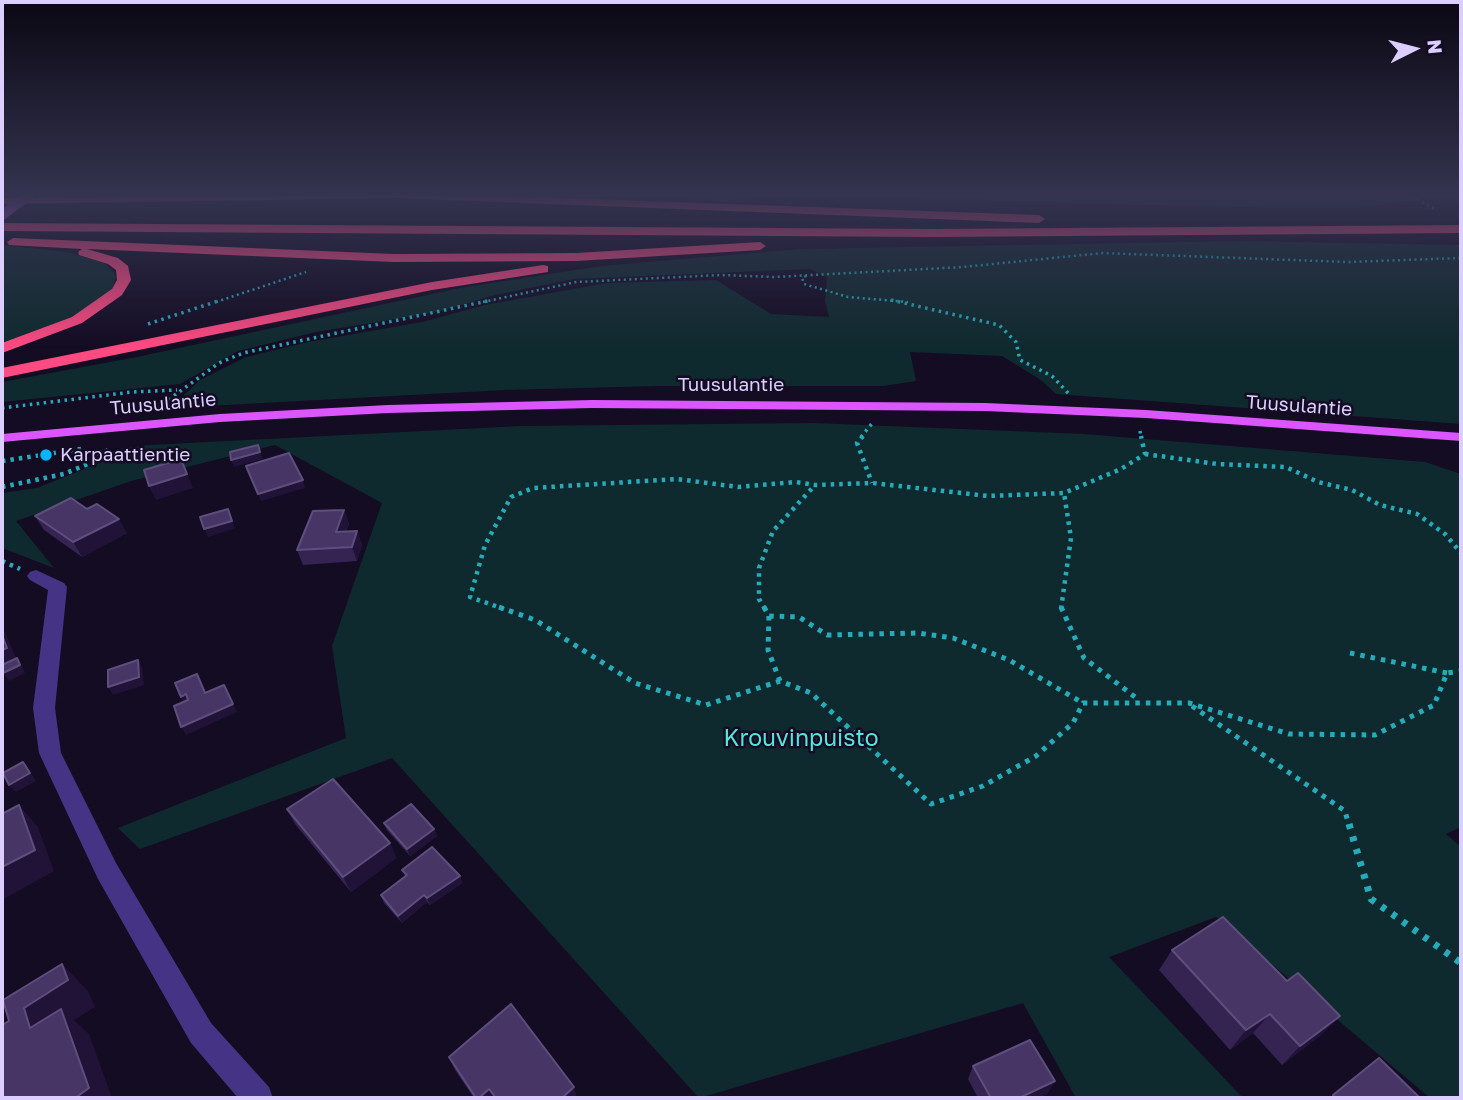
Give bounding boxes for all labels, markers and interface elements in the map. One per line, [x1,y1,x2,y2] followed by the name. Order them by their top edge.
[1379,14,1449,84] north arrow
[1423,38,1448,55] text: N
[678,374,784,396] street label: Tuusulantie
[109,388,217,420] street label: Tuusulantie
[1245,391,1353,421] street label: Tuusulantie
[60,444,190,466] place label: Karpaattientie
[38,447,54,463] marker: Karpaattientie
[724,725,878,753] park label: Krouvinpuisto

